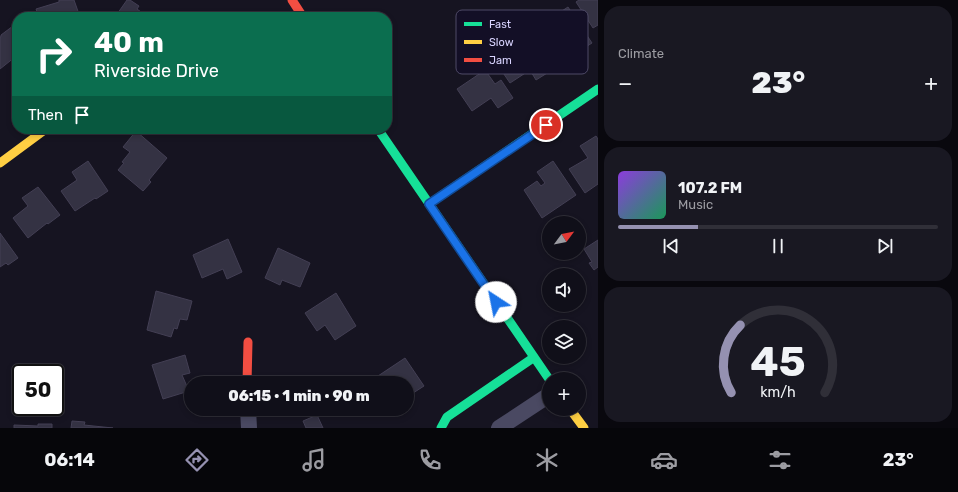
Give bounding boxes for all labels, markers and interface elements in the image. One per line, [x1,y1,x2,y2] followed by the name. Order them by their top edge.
[456,10,588,74] legend
[489,18,512,31] text: Fast
[94,26,164,59] text: 40 m
[28,28,80,80] icon: right
[489,36,514,49] text: Slow
[618,46,664,61] text: Climate
[489,54,512,67] text: Jam
[94,60,219,82] text: Riverside Drive
[752,65,805,101] text: 23°
[618,70,632,97] text: −
[924,70,938,97] text: +
[71,104,93,126] icon: arrive
[28,106,63,124] text: Then
[529,108,563,142] pin
[535,114,557,136] icon: arrive
[678,179,742,197] text: 107.2 FM
[678,197,713,212] text: Music
[542,216,586,260] north arrow
[542,216,586,416] map controls
[660,235,682,257] icon: previous
[767,235,789,257] icon: pause
[874,235,896,257] icon: next
[542,268,586,312] button: sound
[475,281,517,323] position arrow
[542,320,586,364] button: layers
[750,336,806,385] text: 45
[12,364,64,416] speed limit sign: 50
[542,372,586,416] button: +
[760,383,796,400] text: km/h
[228,387,370,405] text: 06:15 · 1 min · 90 m
[183,446,211,474] icon: directions
[300,446,328,474] icon: music
[416,446,444,474] icon: phone
[533,446,561,474] icon: climate
[650,446,678,474] icon: car
[766,446,794,474] icon: filters
[44,449,95,471] text: 06:14
[883,449,914,471] text: 23°

